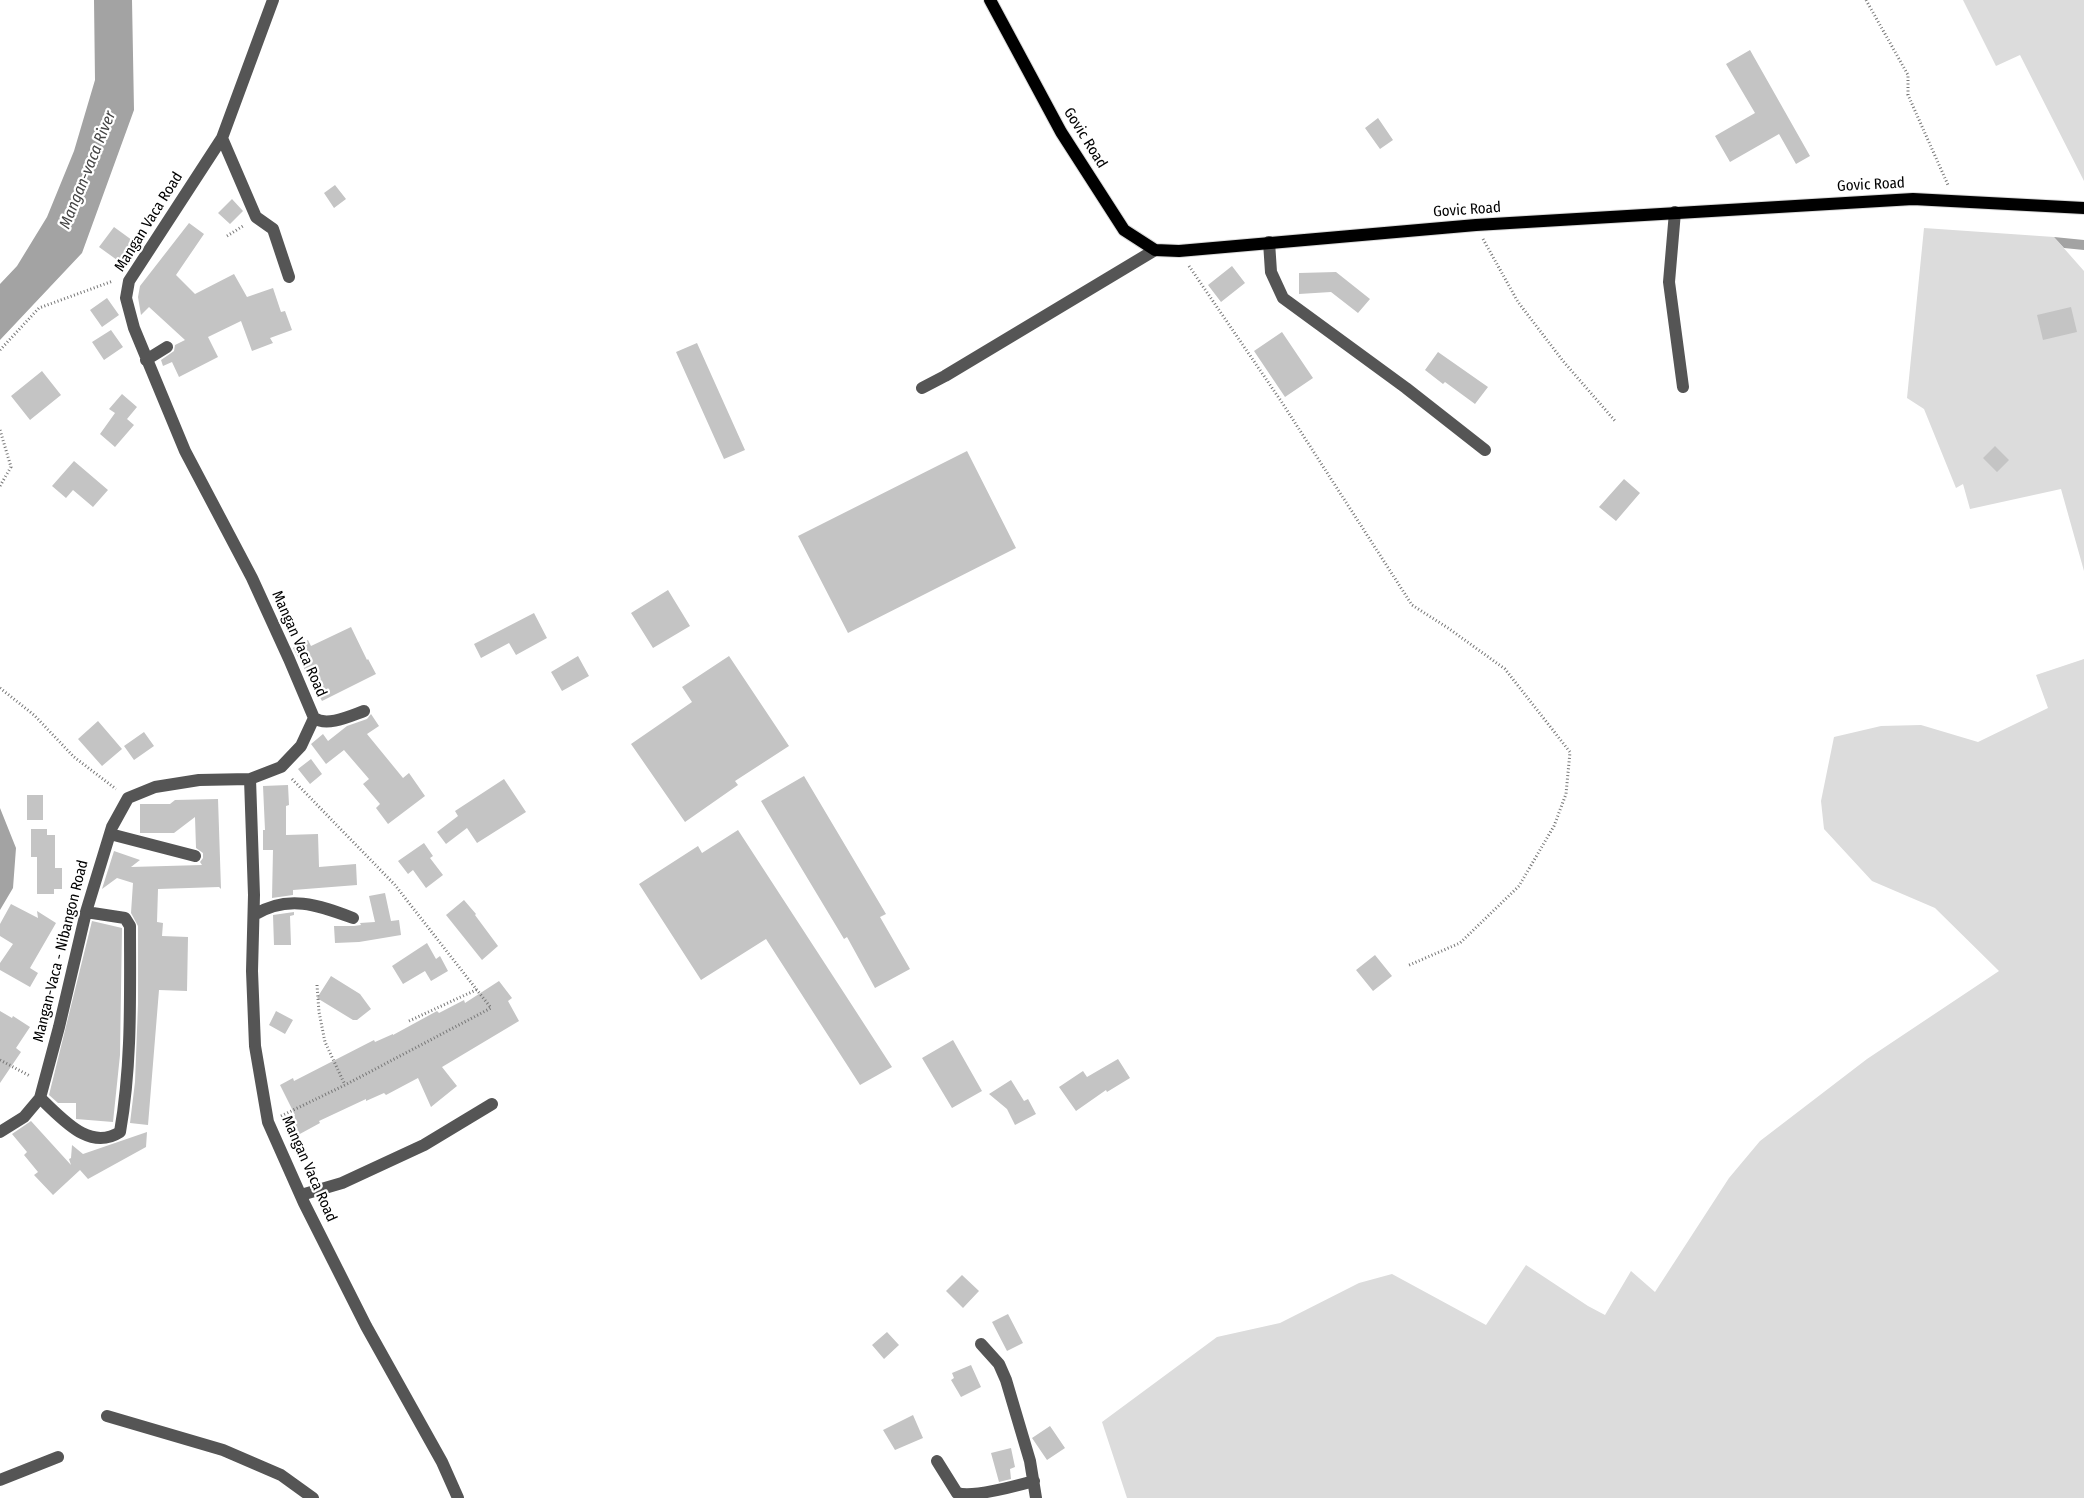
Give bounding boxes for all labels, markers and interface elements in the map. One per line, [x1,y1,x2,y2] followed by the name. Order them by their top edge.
[1059,104,1111,172] street label: Govic Road
[56,108,120,232] water label: Mangan-vaca River
[111,169,187,275] street label: Mangan Vaca Road
[1837,174,1905,196] street label: Govic Road
[1432,199,1502,221] street label: Govic Road
[268,588,330,700] street label: Mangan Vaca Road
[30,858,92,1044] street label: Mangan-Vaca - Nibangon Road
[278,1113,340,1225] street label: Mangan Vaca Road

